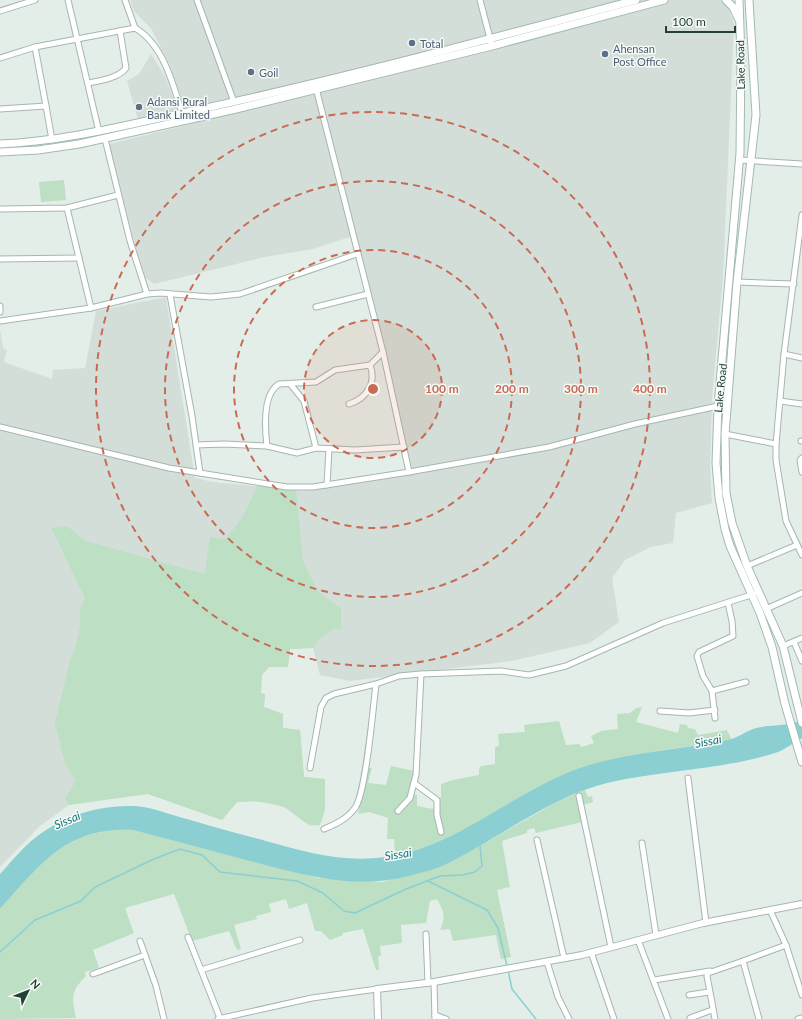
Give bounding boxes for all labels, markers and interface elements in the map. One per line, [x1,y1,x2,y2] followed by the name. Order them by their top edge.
[666,8,735,34] scale bar
[672,14,706,29] text: 100 m
[420,37,443,50] place label: Total
[407,38,417,48] marker: Total
[733,40,747,90] street label: Lake Road
[613,42,667,68] place label: Ahensan Post Office
[600,49,610,59] marker: Ahensan Post Office
[259,66,278,79] place label: Goil
[246,67,256,77] marker: Goil
[147,95,210,121] place label: Adansi Rural Bank Limited
[134,102,144,112] marker: Adansi Rural Bank Limited
[711,363,729,413] street label: Lake Road
[425,381,459,396] text: 100 m
[495,381,529,396] text: 200 m
[564,381,598,396] text: 300 m
[633,381,667,396] text: 400 m
[366,382,380,396] centre of rings
[693,731,723,751] water label: Sissai
[52,808,83,832] water label: Sissai
[383,844,413,864] water label: Sissai
[8,971,48,1011] north arrow
[28,976,43,991] text: N

